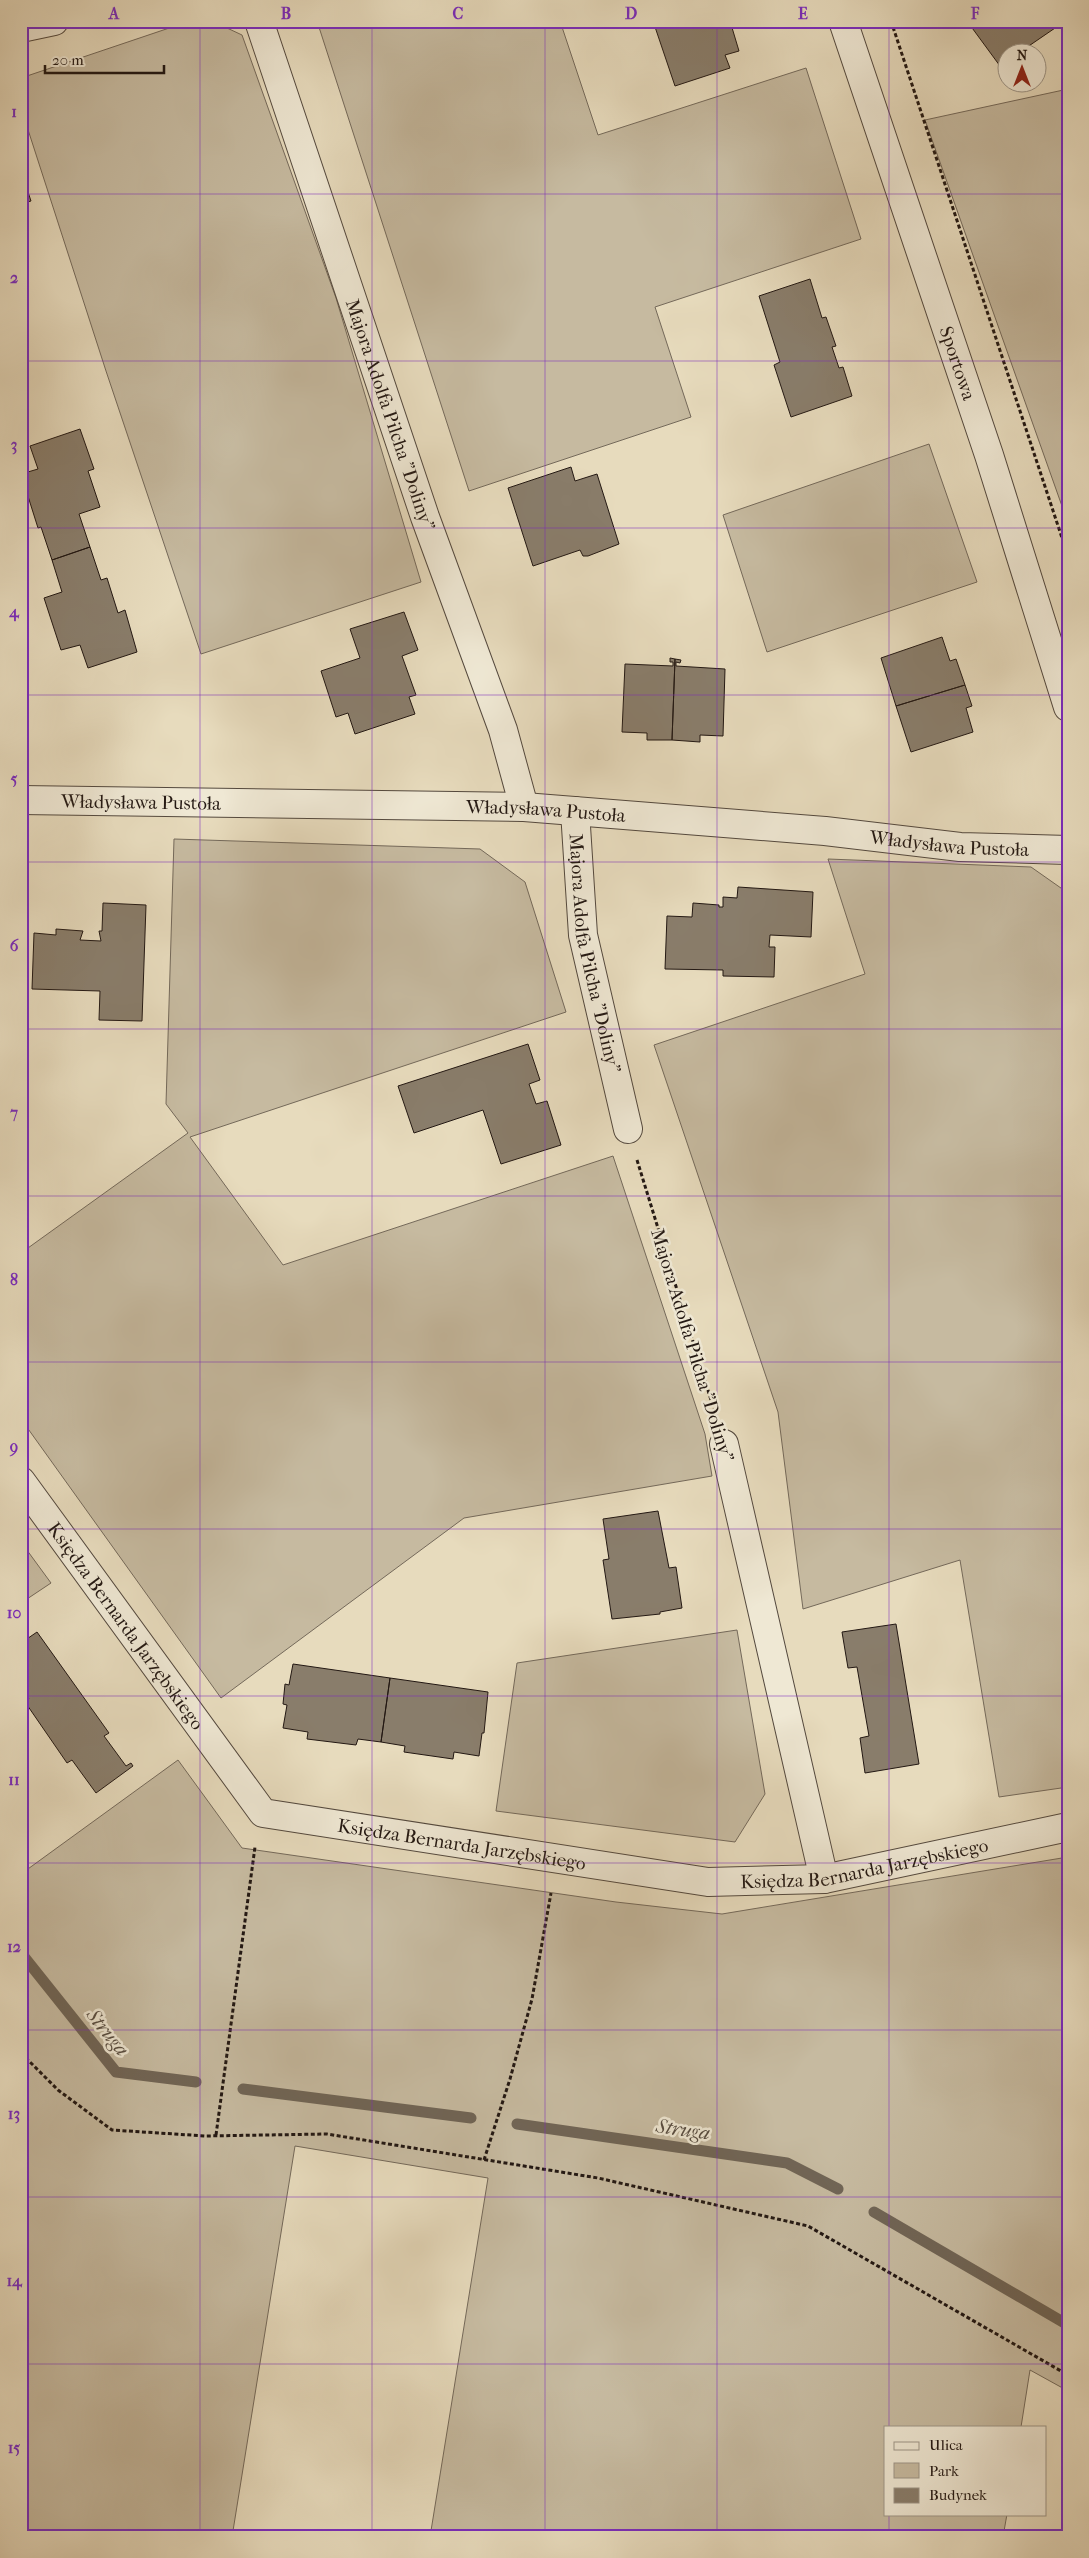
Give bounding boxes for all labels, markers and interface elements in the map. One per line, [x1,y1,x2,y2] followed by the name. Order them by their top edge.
[108,4,120,23] text: A
[281,4,291,23] text: B
[453,4,464,23] text: C
[625,4,637,23] text: D
[798,4,808,23] text: E
[970,4,980,23] text: F
[45,42,164,74] scale bar
[996,42,1046,92] north arrow
[1017,47,1028,64] text: N
[52,51,84,69] text: 20 m
[11,102,17,121] text: 1
[10,268,18,287] text: 2
[341,296,439,534] street label: Majora Adolfa Pilcha "Doliny"
[935,324,980,403] street label: Sportowa
[11,435,17,455] text: 3
[8,602,20,622] text: 4
[11,769,18,788] text: 5
[60,791,221,815] street label: Władysława Pustoła
[465,796,627,827] street label: Władysława Pustoła
[867,826,1029,861] street label: Władysława Pustoła
[564,833,625,1075] street label: Majora Adolfa Pilcha "Doliny"
[10,936,19,955] text: 6
[9,1103,18,1122] text: 7
[646,1226,738,1464] street label: Majora Adolfa Pilcha "Doliny"
[10,1270,18,1289] text: 8
[9,1437,18,1457] text: 9
[43,1518,209,1734] street label: Księdza Bernarda Jarzębskiego
[7,1603,21,1622] text: 10
[8,1770,20,1789] text: 11
[336,1815,588,1875] street label: Księdza Bernarda Jarzębskiego
[740,1834,990,1893] street label: Księdza Bernarda Jarzębskiego
[7,1937,21,1956] text: 12
[81,2003,134,2061] water label: Struga
[8,2104,20,2124] text: 13
[654,2114,711,2145] water label: Struga
[6,2271,23,2291] text: 14
[884,2426,1046,2516] legend
[929,2436,964,2454] text: Ulica
[8,2438,20,2457] text: 15
[929,2462,959,2480] text: Park
[929,2486,987,2504] text: Budynek

